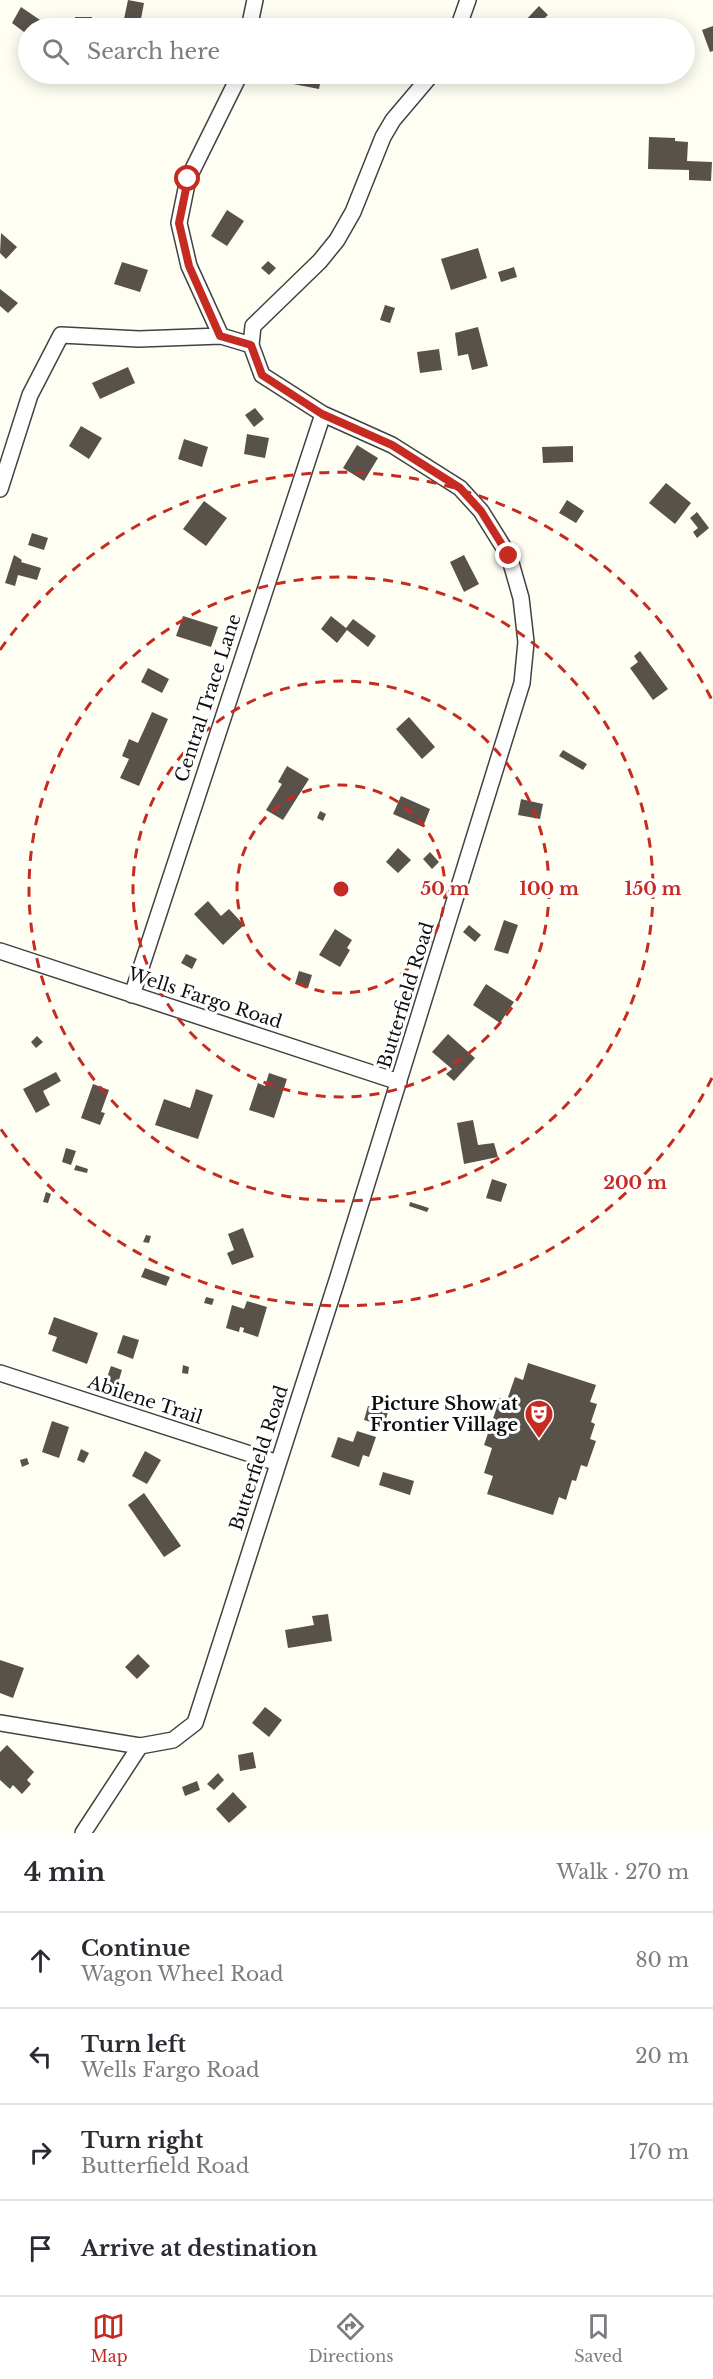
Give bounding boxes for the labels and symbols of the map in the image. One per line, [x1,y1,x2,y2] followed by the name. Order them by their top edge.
[174,165,200,191] route start
[495,542,521,568] route end
[170,611,246,785] street label: Central Trace Lane
[421,878,470,900] text: 50 m
[519,878,579,900] text: 100 m
[625,878,682,900] text: 150 m
[331,879,351,899] centre of rings
[373,919,439,1071] street label: Butterfield Road
[124,962,285,1033] street label: Wells Fargo Road
[603,1172,667,1194] text: 200 m
[84,1371,205,1429] street label: Abilene Trail
[225,1383,293,1533] street label: Butterfield Road
[370,1393,518,1436] place label: Picture Show at Frontier Village
[523,1398,555,1440] theatre icon: Picture Show at Frontier Village

